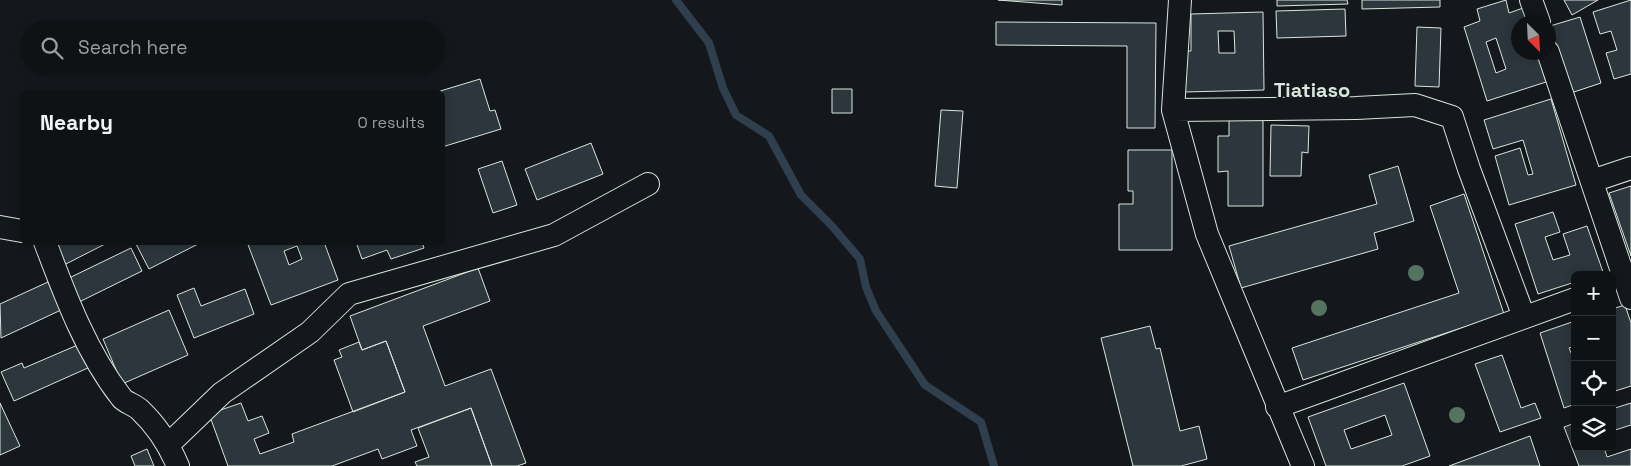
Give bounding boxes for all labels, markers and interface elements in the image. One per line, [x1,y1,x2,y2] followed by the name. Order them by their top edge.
[1511,15,1556,60] north arrow
[20,20,445,75] search box
[38,34,66,62] icon: search
[78,35,188,60] text: Search here
[1274,77,1350,103] district label: Tiatiaso
[40,109,113,136] text: Nearby
[357,112,425,133] text: 0 results
[1571,271,1616,451] map controls
[1571,271,1616,316] button: +
[1571,316,1616,361] button: −
[1571,361,1616,406] button: locate
[1571,406,1616,451] button: layers

